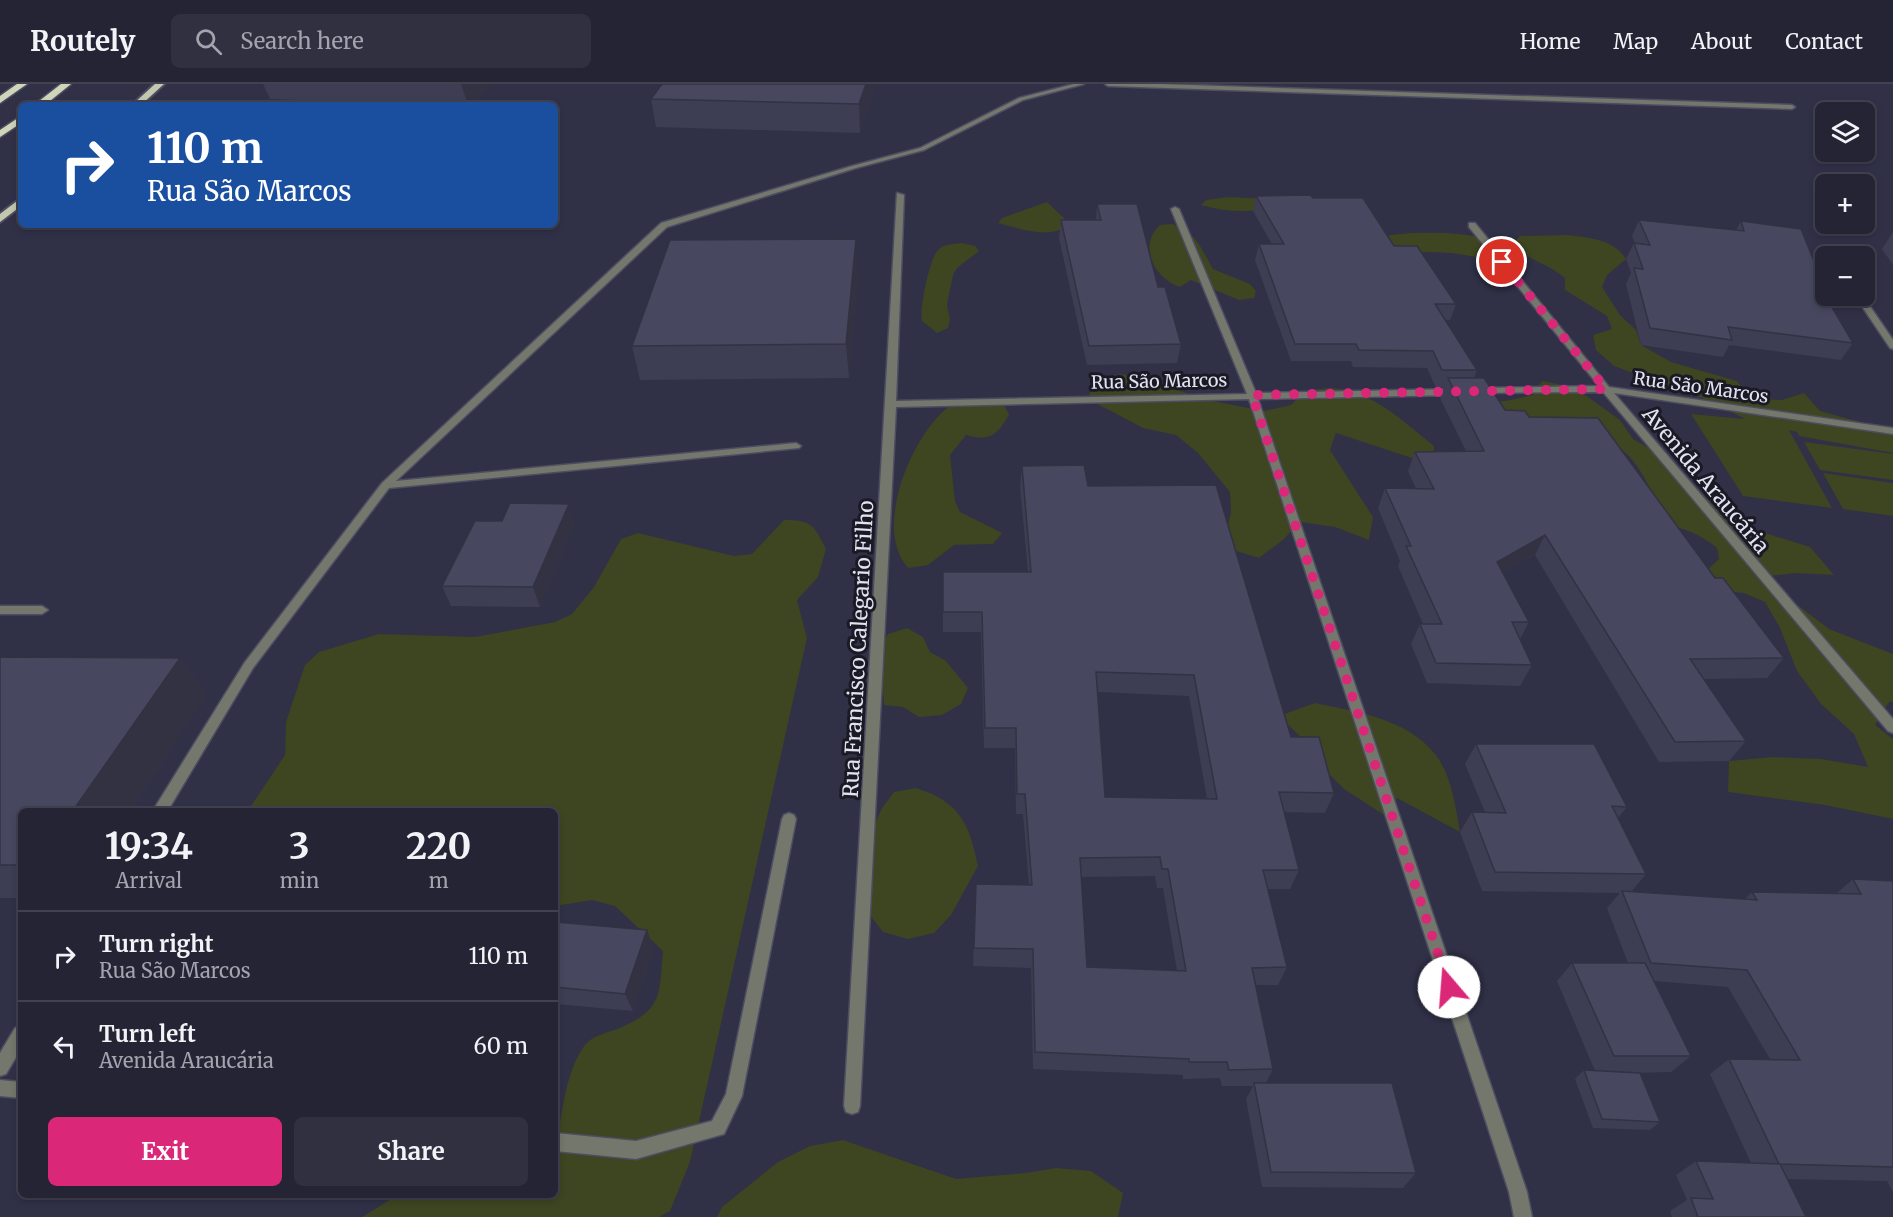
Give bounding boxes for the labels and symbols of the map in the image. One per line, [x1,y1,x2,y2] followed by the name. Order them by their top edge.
[1476,236,1527,287] pin
[1632,366,1770,408] street label: Rua São Marcos
[1091,368,1228,394] street label: Rua São Marcos
[1636,400,1775,559] street label: Avenida Araucária
[837,500,879,798] street label: Rua Francisco Calegario Filho
[1417,955,1481,1019] position arrow

